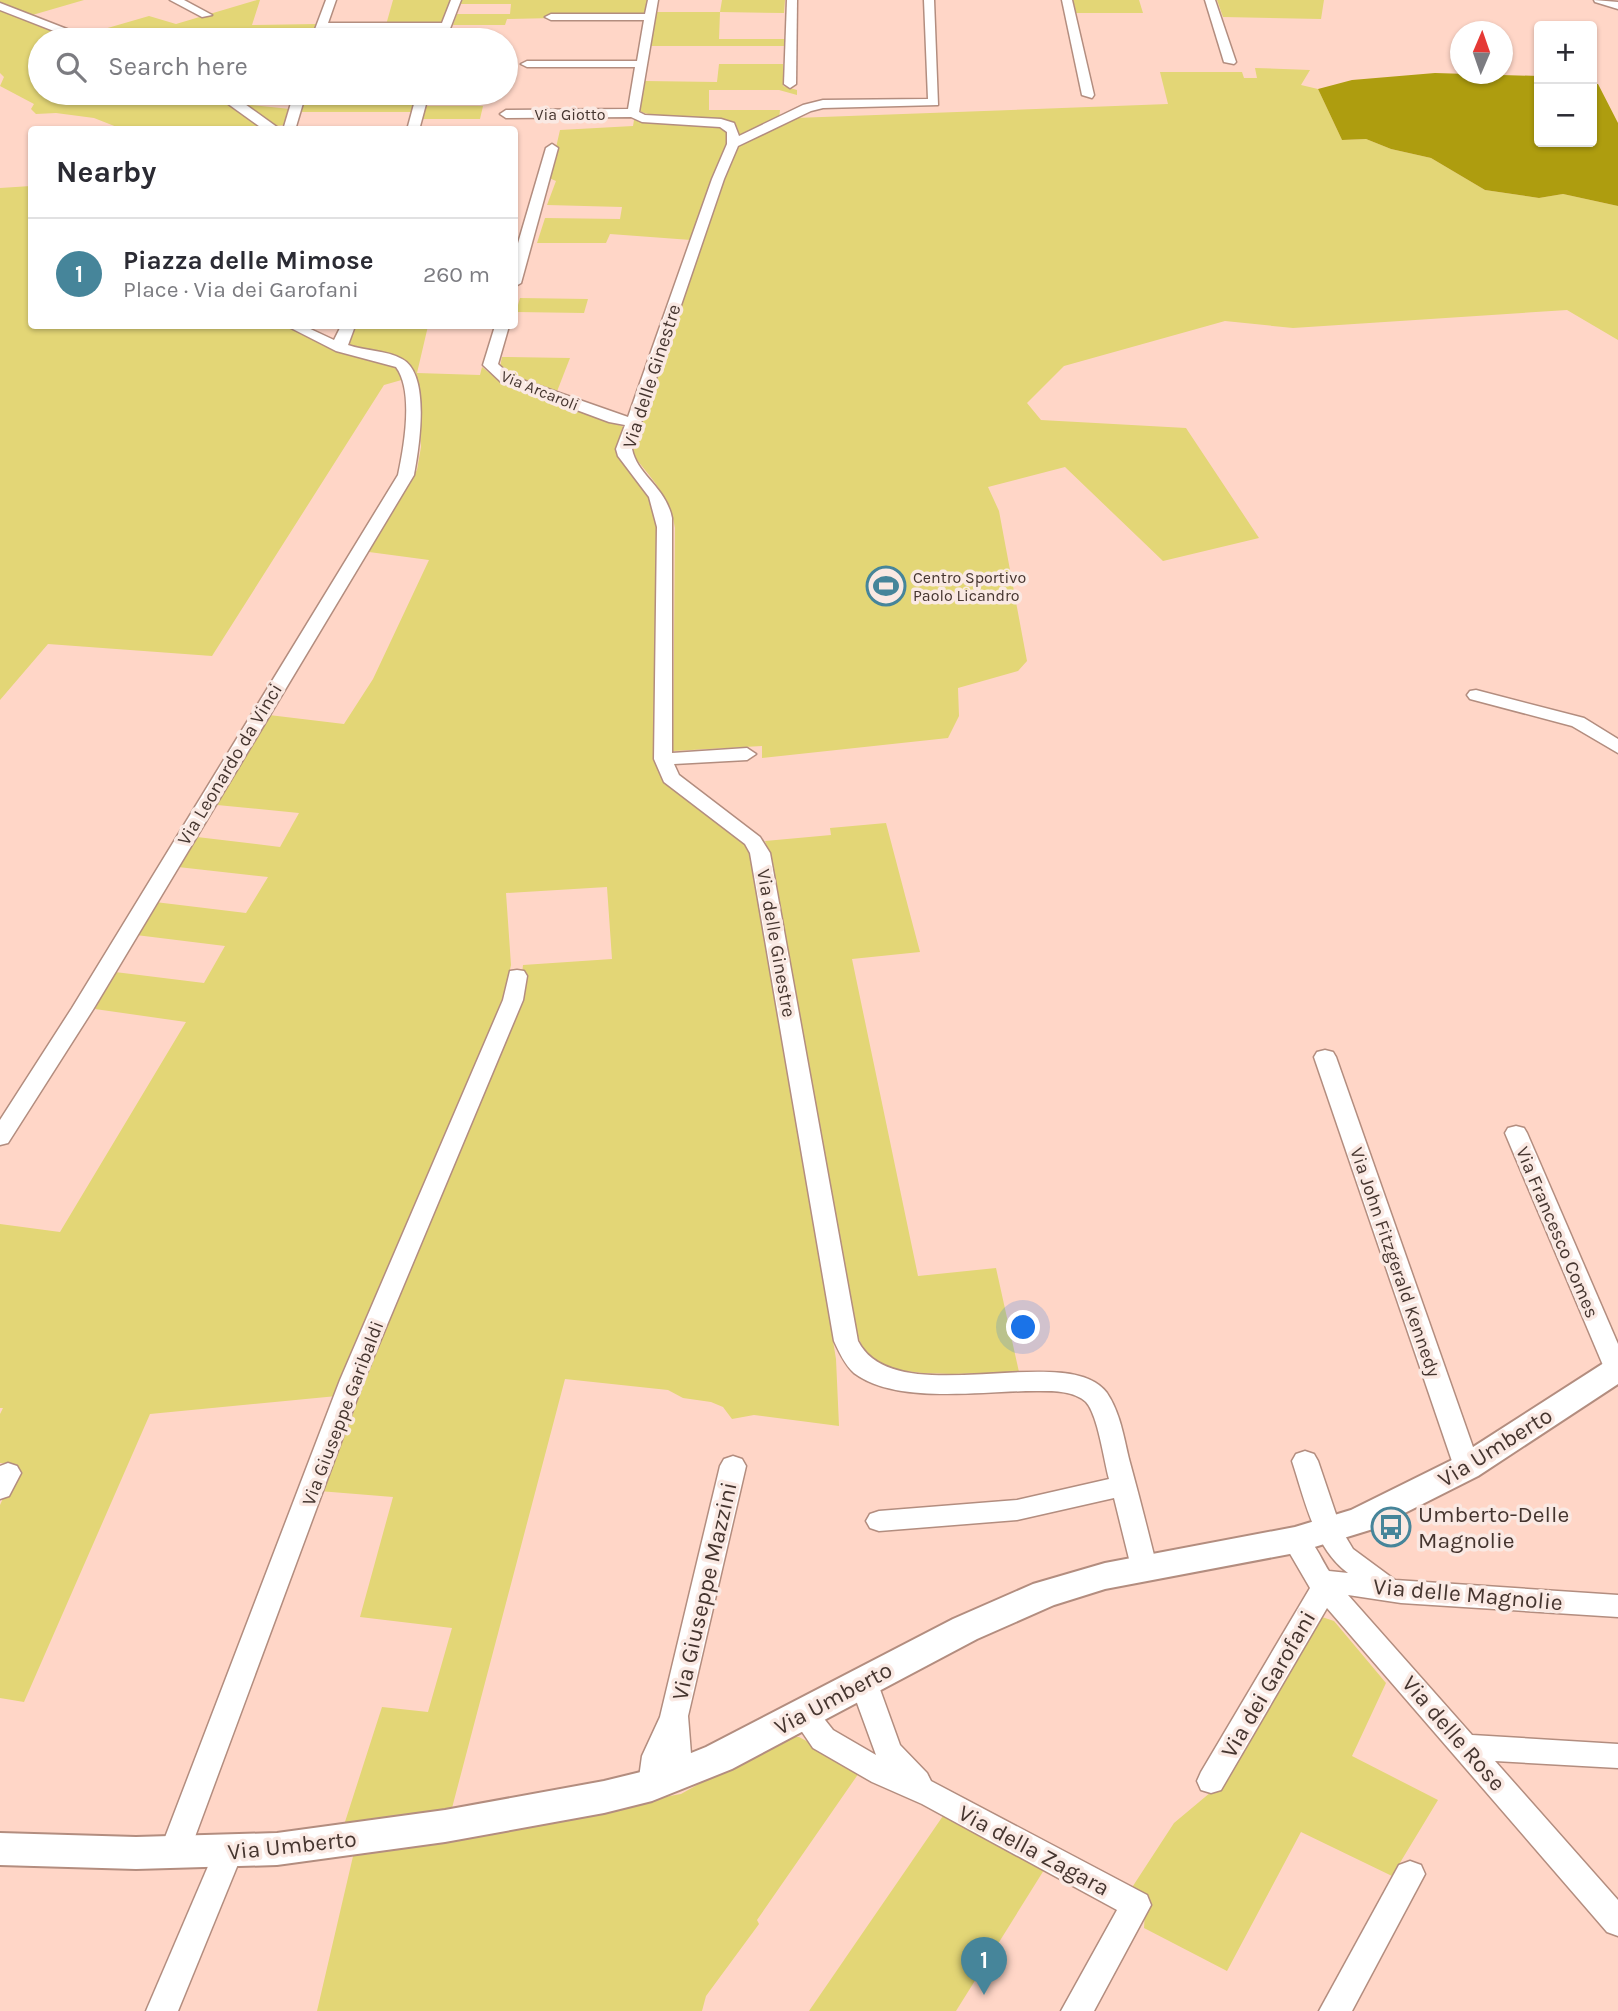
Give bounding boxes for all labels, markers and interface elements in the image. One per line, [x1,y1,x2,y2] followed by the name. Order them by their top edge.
[1450,21,1513,84] north arrow
[1534,21,1597,147] map controls
[1534,21,1597,84] button: +
[28,28,518,105] search box
[52,48,90,86] icon: search
[108,51,248,82] text: Search here
[1534,84,1597,147] button: −
[535,105,605,124] street label: Via Giotto
[56,154,156,190] text: Nearby
[123,245,373,276] text: Piazza delle Mimose
[75,261,83,288] text: 1
[423,261,490,288] text: 260 m
[123,276,359,303] text: Place · Via dei Garofani
[618,302,686,451] street label: Via delle Ginestre
[498,366,581,415] street label: Via Arcaroli
[865,565,907,607] sports icon: Centro Sportivo Paolo Licandro
[913,568,1026,605] place label: Centro Sportivo Paolo Licandro
[173,680,287,849] street label: Via Leonardo da Vinci
[752,867,800,1019] street label: Via delle Ginestre
[1511,1143,1603,1321] street label: Via Francesco Comes
[1345,1145,1445,1380] street label: Via John Fitzgerald Kennedy
[1006,1310,1040,1344] your location
[298,1318,388,1509] street label: Via Giuseppe Garibaldi
[1433,1402,1557,1493] street label: Via Umberto
[666,1479,743,1703] street label: Via Giuseppe Mazzini
[1418,1501,1569,1554] place label: Umberto-Delle Magnolie
[1370,1506,1412,1548] bus stop icon: Umberto-Delle Magnolie
[1372,1573,1564,1616] street label: Via delle Magnolie
[1215,1606,1321,1763] street label: Via dei Garofani
[770,1656,897,1741] street label: Via Umberto
[1396,1670,1511,1797] street label: Via delle Rose
[954,1799,1114,1902] street label: Via della Zagara
[226,1825,358,1866] street label: Via Umberto
[961,1937,1007,1995] pin: 1

